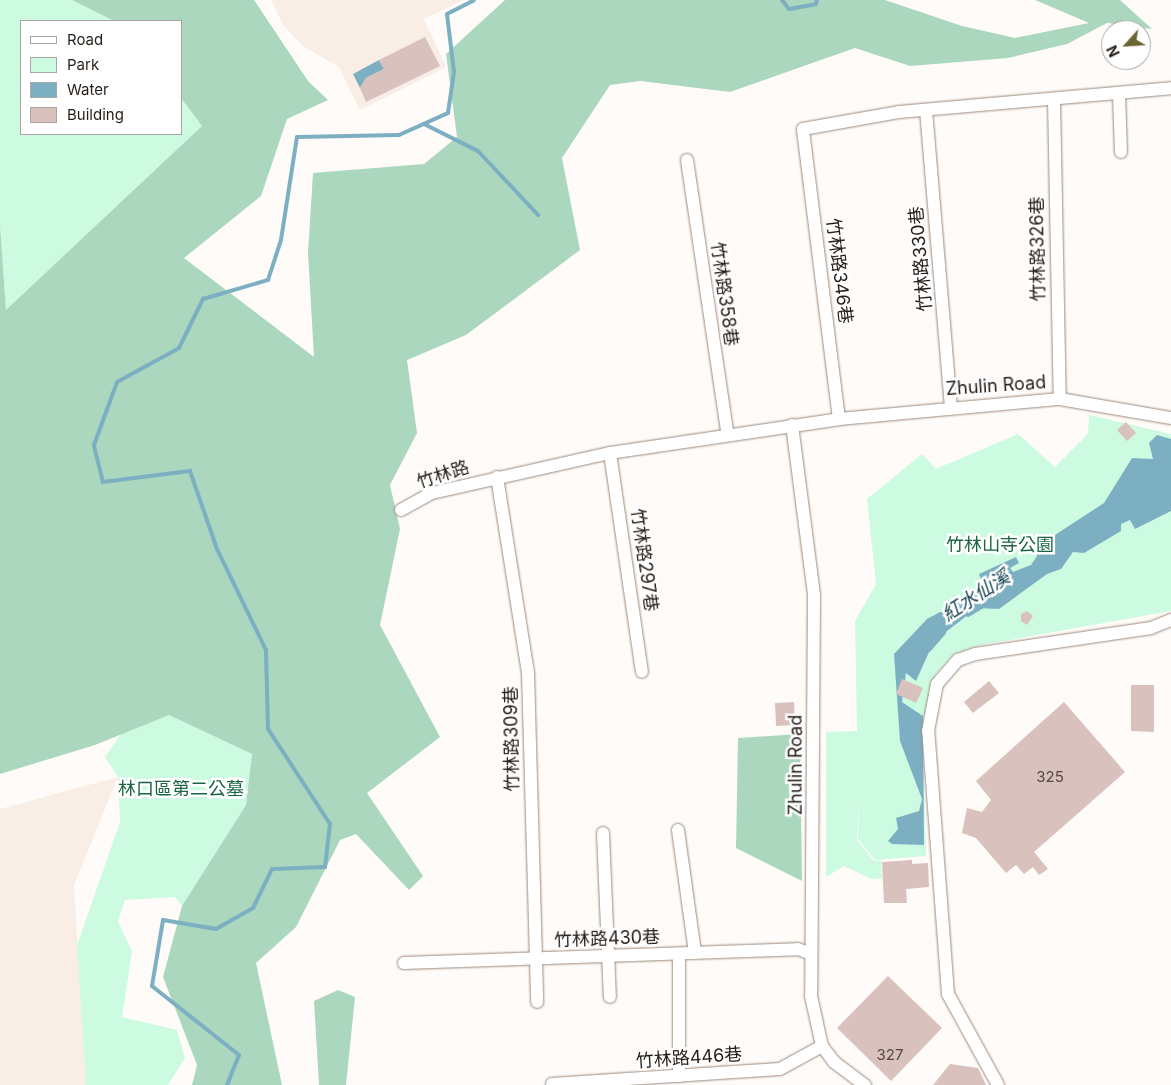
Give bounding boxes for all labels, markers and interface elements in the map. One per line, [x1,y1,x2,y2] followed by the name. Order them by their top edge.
[20,20,182,135] legend
[1101,20,1151,70] north arrow
[67,30,103,49] text: Road
[1103,43,1123,60] text: N
[67,55,99,74] text: Park
[67,80,109,99] text: Water
[67,105,124,124] text: Building
[1026,196,1050,302] street label: 竹林路326巷
[906,205,936,313] street label: 竹林路330巷
[822,217,856,325] street label: 竹林路346巷
[706,240,742,348] street label: 竹林路358巷
[945,372,1047,400] street label: Zhulin Road
[414,456,472,494] street label: 竹林路
[626,507,662,613] street label: 竹林路297巷
[946,534,1054,556] park label: 竹林山寺公園
[938,566,1014,626] water label: 紅水仙溪
[500,686,524,792] street label: 竹林路309巷
[785,715,807,815] street label: Zhulin Road
[1036,768,1064,786] house number: 325
[118,778,244,800] park label: 林口區第二公墓
[554,926,660,952] street label: 竹林路430巷
[635,1044,743,1072] street label: 竹林路446巷
[877,1046,903,1064] house number: 327

